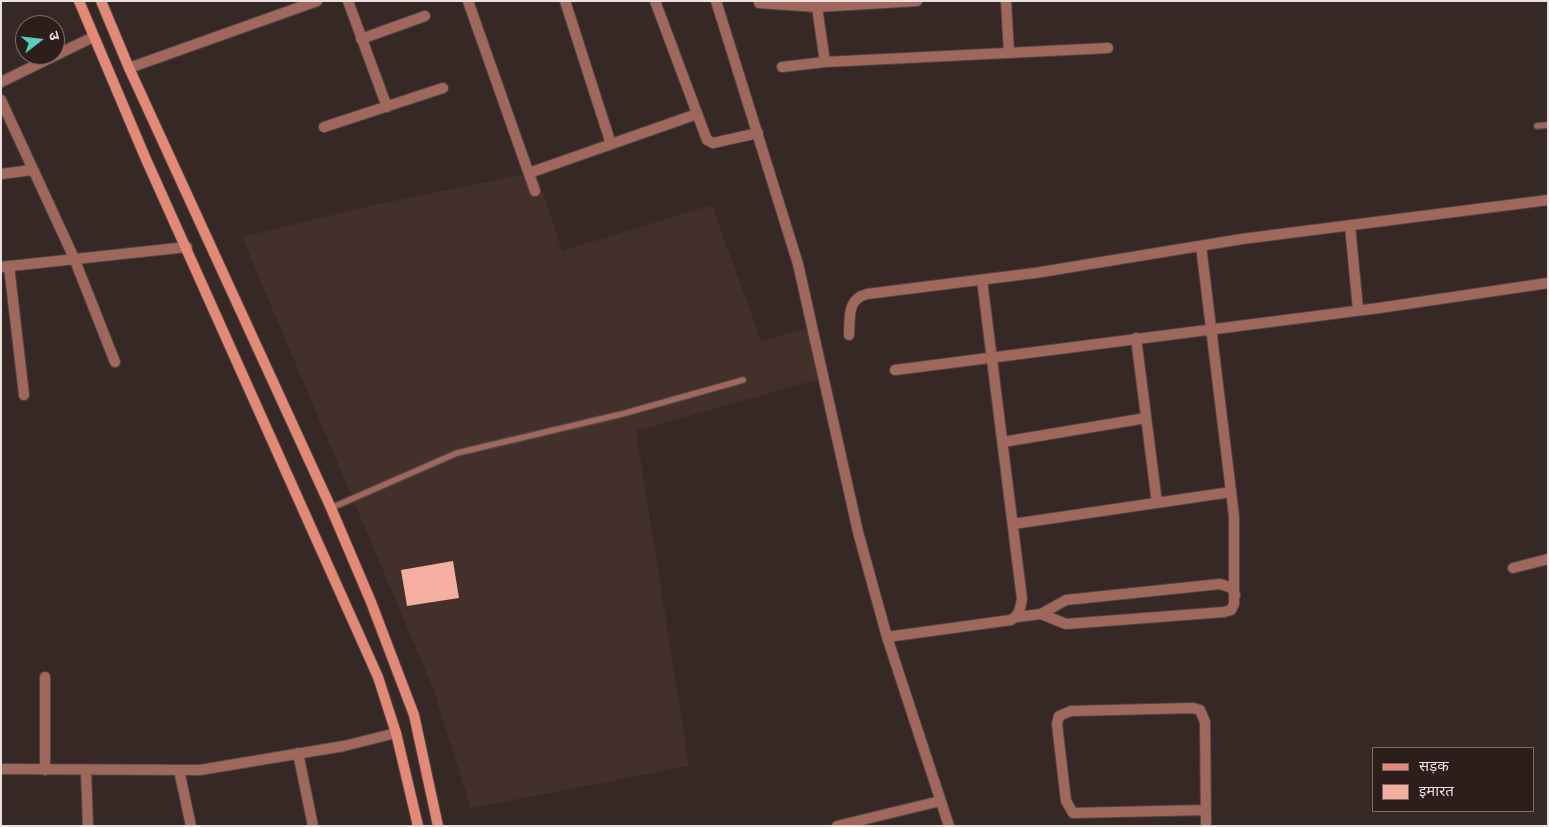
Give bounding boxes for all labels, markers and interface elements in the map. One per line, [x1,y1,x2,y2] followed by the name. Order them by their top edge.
[15,15,65,65] north arrow
[45,30,63,42] text: उ
[1372,747,1534,812] legend
[1419,757,1449,775] text: सड़क
[1419,782,1454,800] text: इमारत

